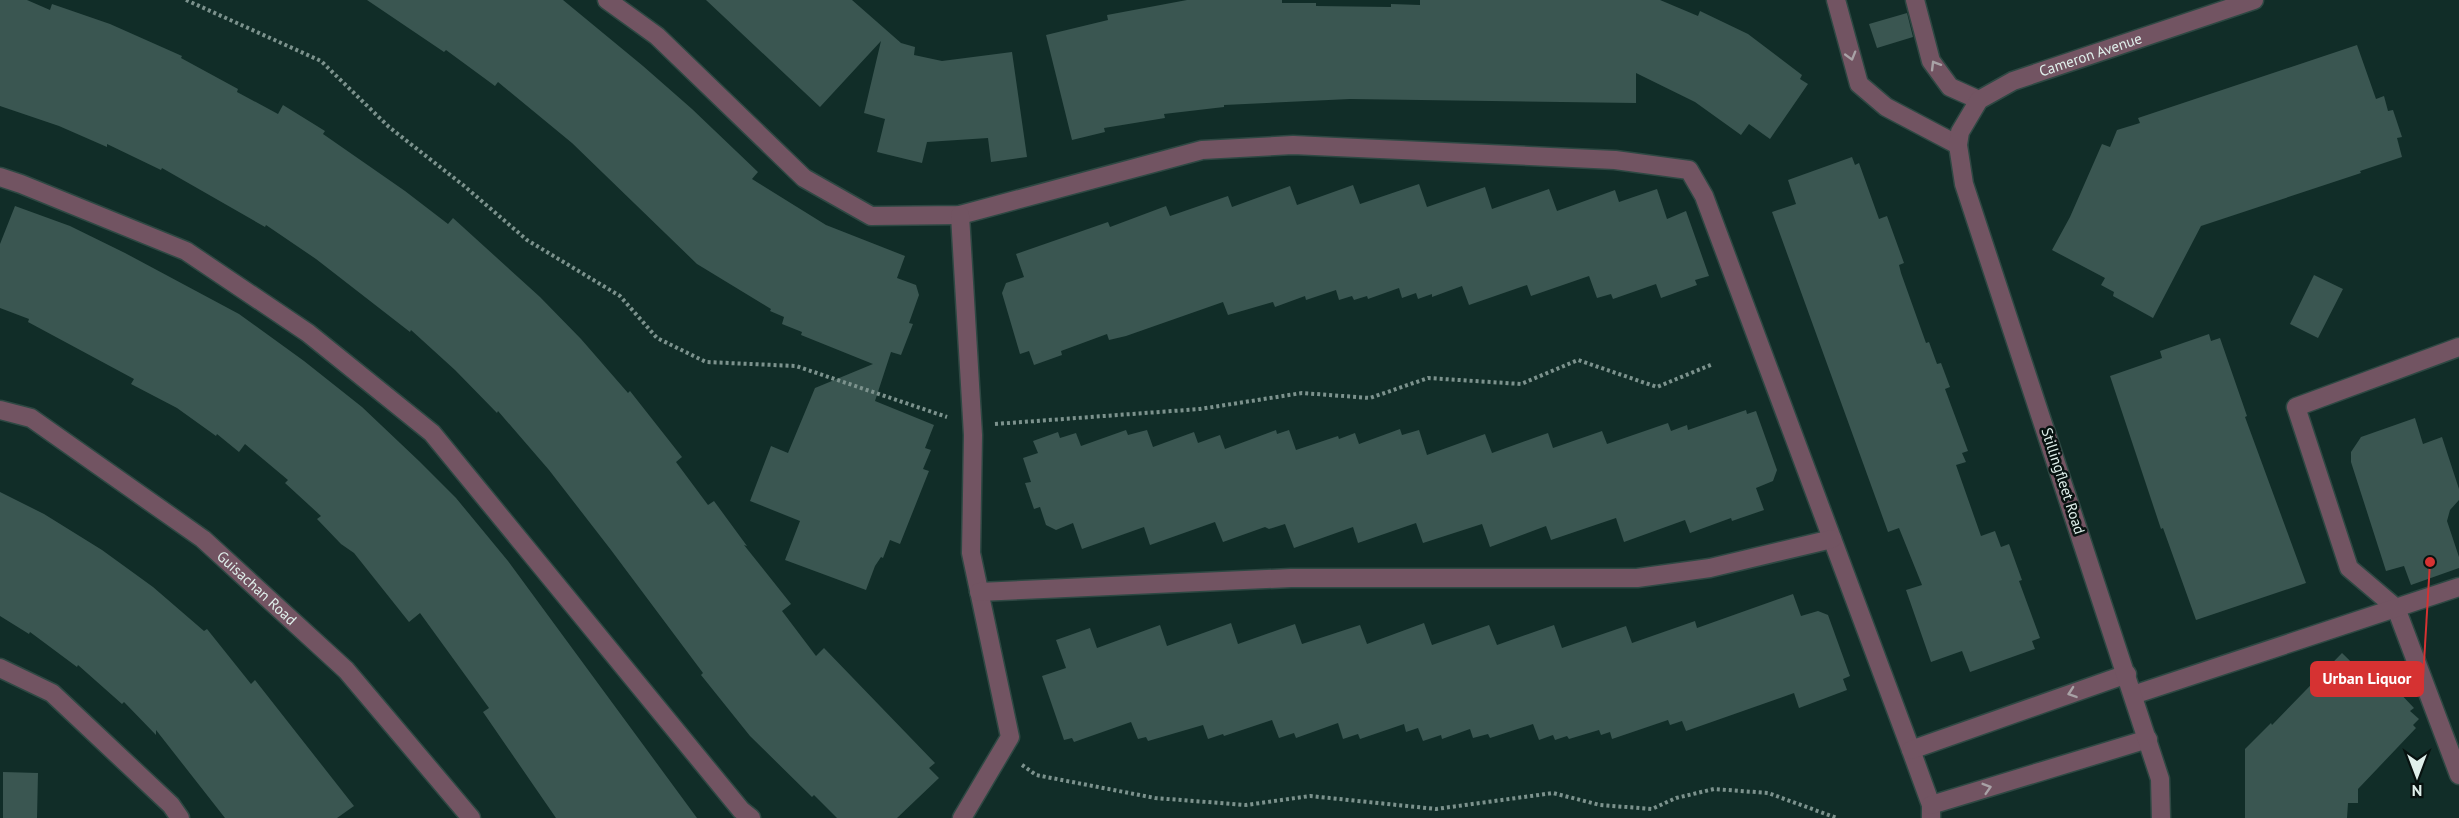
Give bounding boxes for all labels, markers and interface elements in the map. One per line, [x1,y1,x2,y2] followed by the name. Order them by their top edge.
[2036,28,2144,81] street label: Cameron Avenue
[1844,51,1857,61] one-way arrow
[1931,61,1943,71] one-way arrow
[2037,425,2090,536] street label: Stillingfleet Road
[213,546,301,629] street label: Guisachan Road
[2311,662,2423,696] callout: Urban Liquor
[2323,668,2412,688] text: Urban Liquor
[2067,686,2078,699] one-way arrow
[2387,746,2447,806] north arrow
[2412,781,2422,801] text: N
[1981,783,1992,795] one-way arrow

